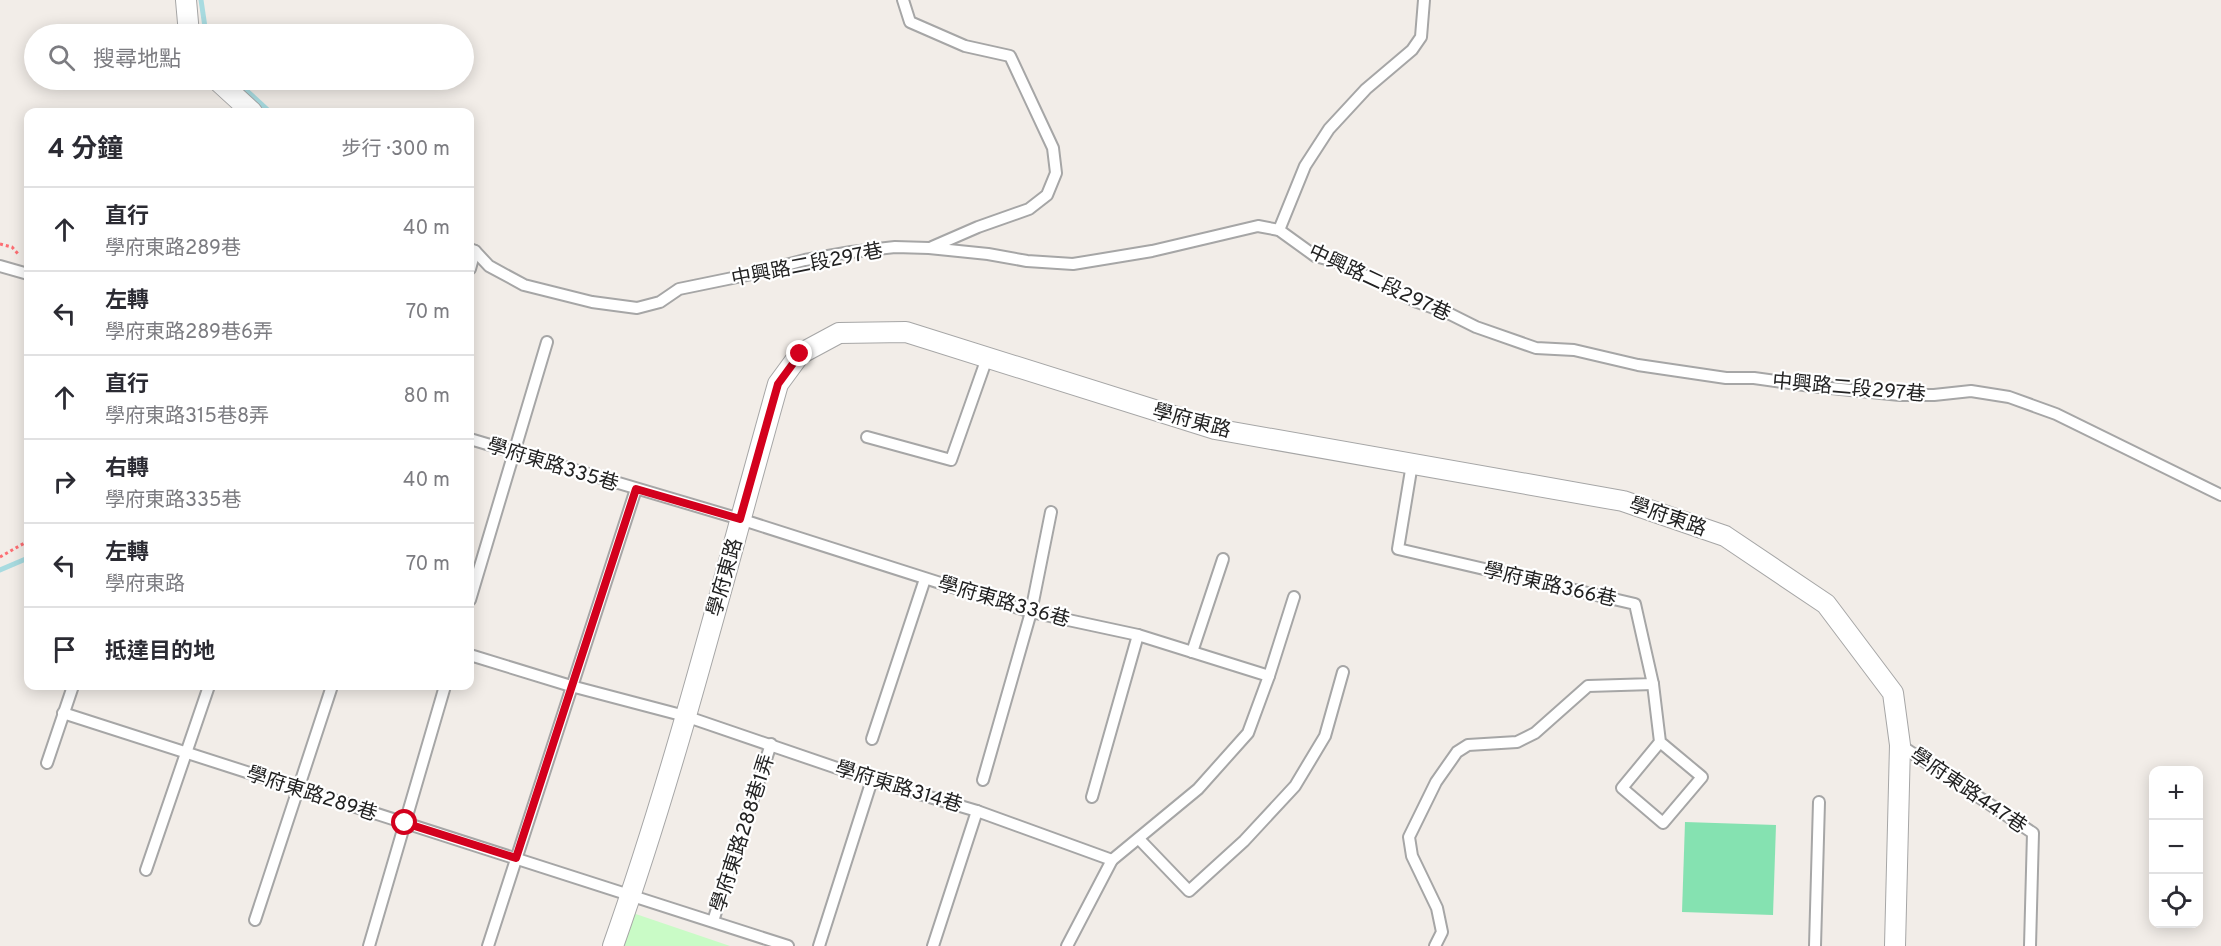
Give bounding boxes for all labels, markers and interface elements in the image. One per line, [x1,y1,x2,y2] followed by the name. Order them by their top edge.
[24,24,474,90] search box
[45,41,78,74] icon: search
[93,47,181,74] text: 搜尋地點
[48,134,123,167] text: 4 分鐘
[342,137,450,163] text: 步行 · 300 m
[105,204,149,231] text: 直行
[48,213,81,246] icon: ahead
[403,216,450,242] text: 40 m
[105,236,241,262] text: 學府東路289巷
[729,239,885,293] street label: 中興路二段297巷
[1304,239,1454,328] street label: 中興路二段297巷
[105,288,149,315] text: 左轉
[48,297,81,330] icon: left
[406,300,450,326] text: 70 m
[105,320,273,346] text: 學府東路289巷6弄
[786,340,812,366] route end
[1771,369,1927,409] street label: 中興路二段297巷
[105,372,149,399] text: 直行
[48,381,81,414] icon: ahead
[404,384,450,410] text: 80 m
[1149,399,1233,445] street label: 學府東路
[105,404,269,430] text: 學府東路315巷8弄
[483,434,621,498] street label: 學府東路335巷
[105,456,149,483] text: 右轉
[48,465,81,498] icon: right
[403,468,450,494] text: 40 m
[105,488,242,514] text: 學府東路335巷
[1625,493,1709,543] street label: 學府東路
[702,536,749,620] street label: 學府東路
[105,540,149,567] text: 左轉
[48,549,81,582] icon: left
[406,552,450,578] text: 70 m
[1480,558,1619,614] street label: 學府東路366巷
[105,572,185,598] text: 學府東路
[934,572,1072,634] street label: 學府東路336巷
[48,633,81,666] icon: arrive
[105,639,215,666] text: 抵達目的地
[1905,743,2031,840] street label: 學府東路447巷
[706,752,782,916] street label: 學府東路288巷1弄
[832,756,965,820] street label: 學府東路314巷
[243,762,380,828] street label: 學府東路289巷
[2149,766,2203,928] map controls
[2149,766,2203,820] button: +
[391,809,417,835] route start
[2149,820,2203,874] button: −
[2149,874,2203,928] button: locate

